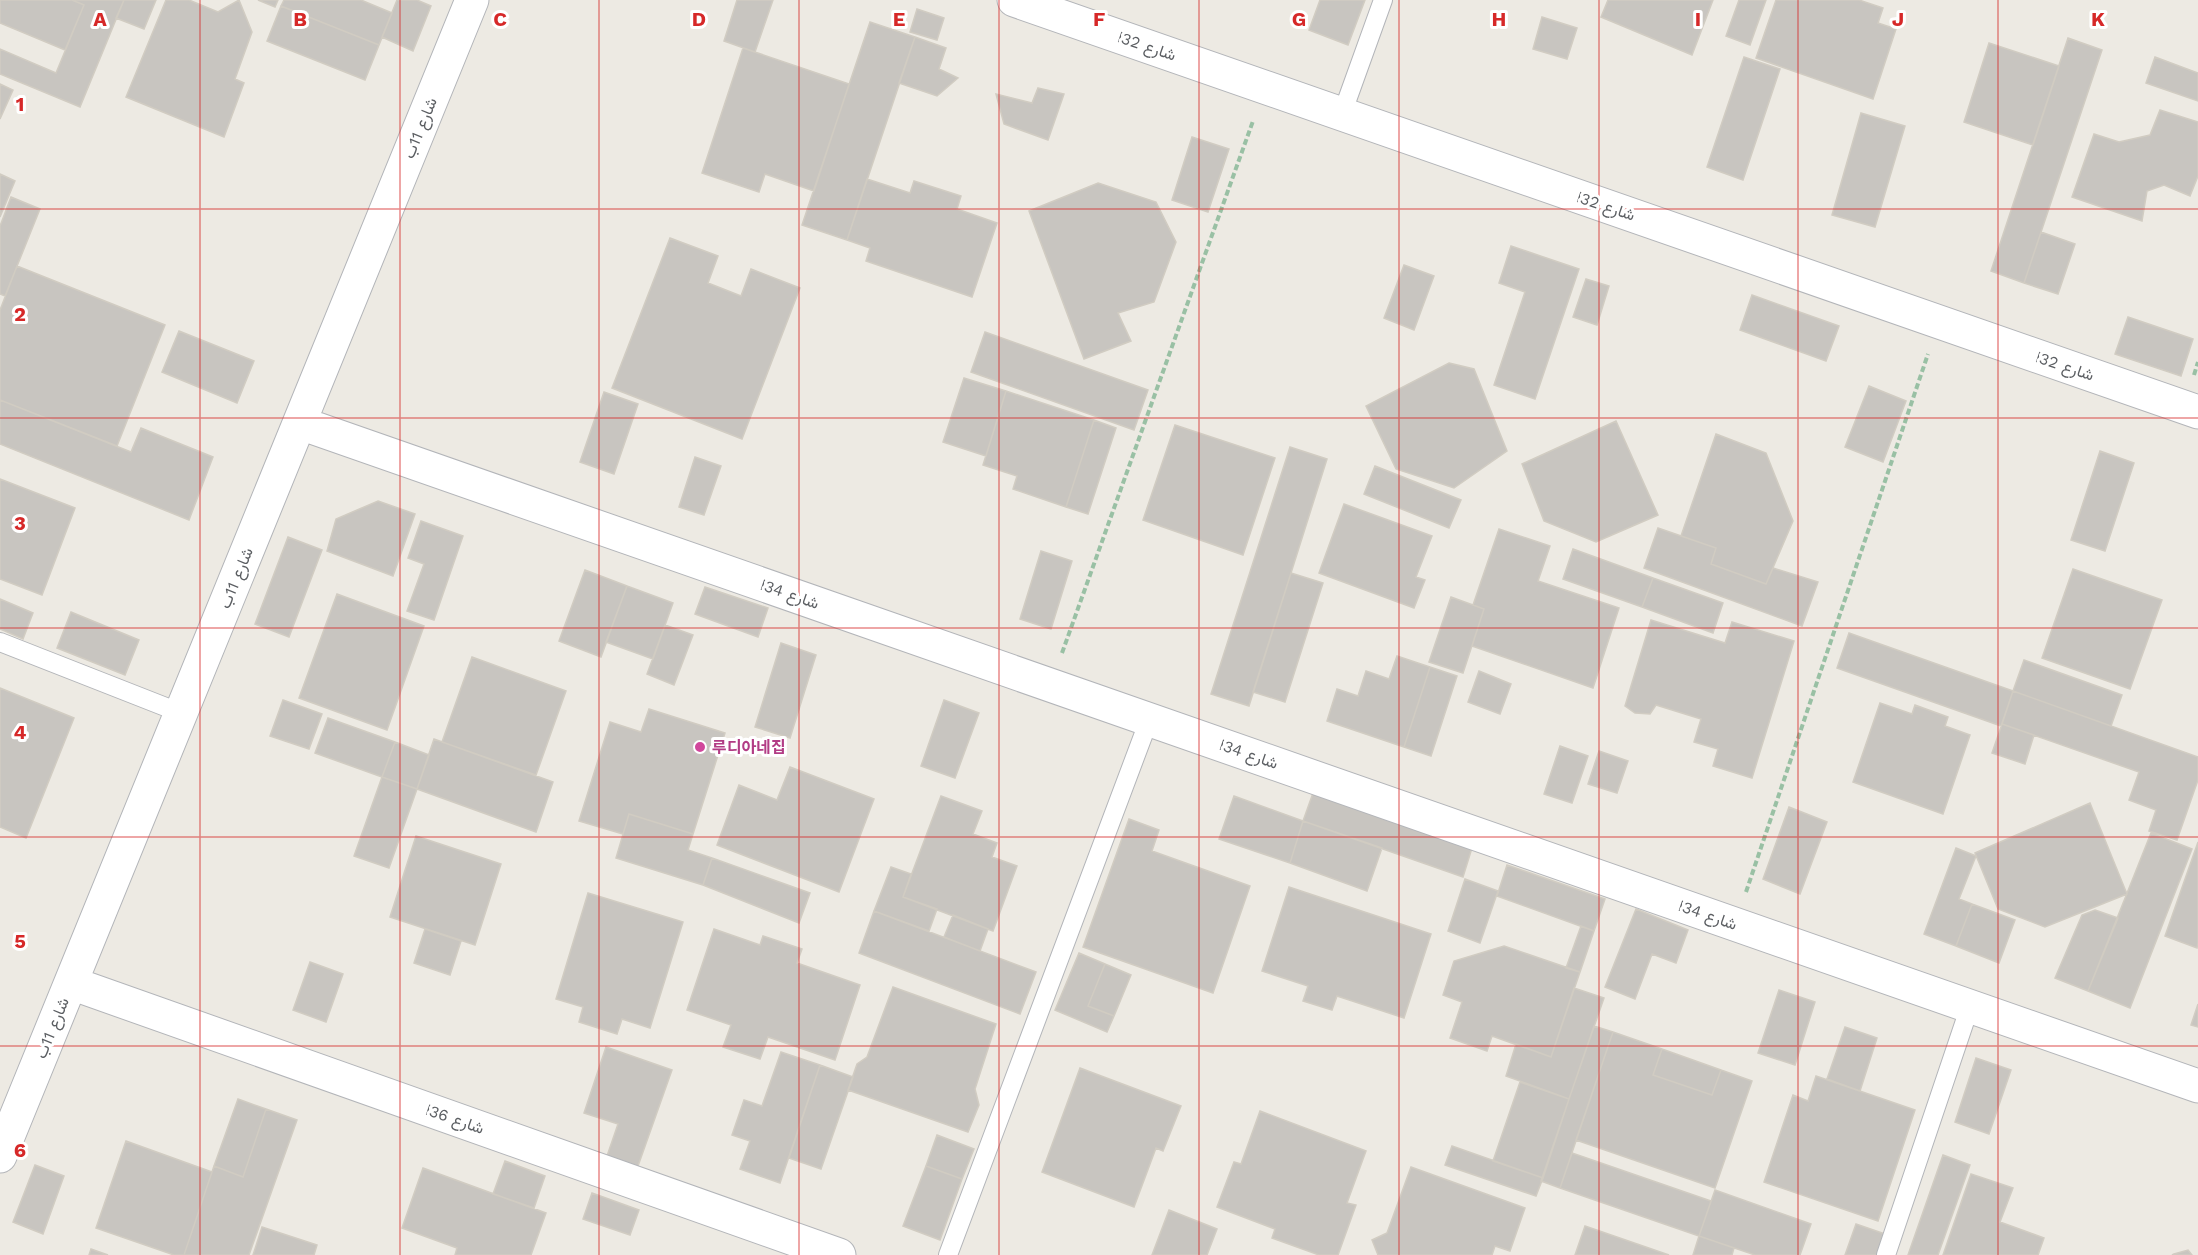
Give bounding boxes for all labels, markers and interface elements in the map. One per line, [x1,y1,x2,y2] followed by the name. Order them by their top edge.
[93,7,107,31] text: A
[293,7,307,31] text: B
[493,7,507,31] text: C
[692,7,706,31] text: D
[893,7,905,31] text: E
[1093,7,1105,31] text: F
[1292,7,1306,31] text: G
[1492,7,1506,31] text: H
[1695,7,1701,31] text: I
[1892,7,1904,31] text: J
[2091,7,2105,31] text: K
[1115,27,1178,67] street label: شارع 32ا
[16,92,24,116] text: 1
[399,95,443,162] street label: شارع 11ب
[1574,187,1637,227] street label: شارع 32ا
[14,302,26,326] text: 2
[2033,347,2096,387] street label: شارع 32ا
[14,511,26,535] text: 3
[215,545,259,612] street label: شارع 11ب
[758,575,822,615] street label: شارع 34ا
[14,720,27,744] text: 4
[1217,735,1281,775] street label: شارع 34ا
[712,738,786,757] place label: 루디아네집
[693,740,707,754] marker: 루디아네집
[1676,896,1740,936] street label: شارع 34ا
[14,929,26,953] text: 5
[31,995,75,1062] street label: شارع 11ب
[423,1100,487,1140] street label: شارع 36ا
[14,1138,26,1162] text: 6

